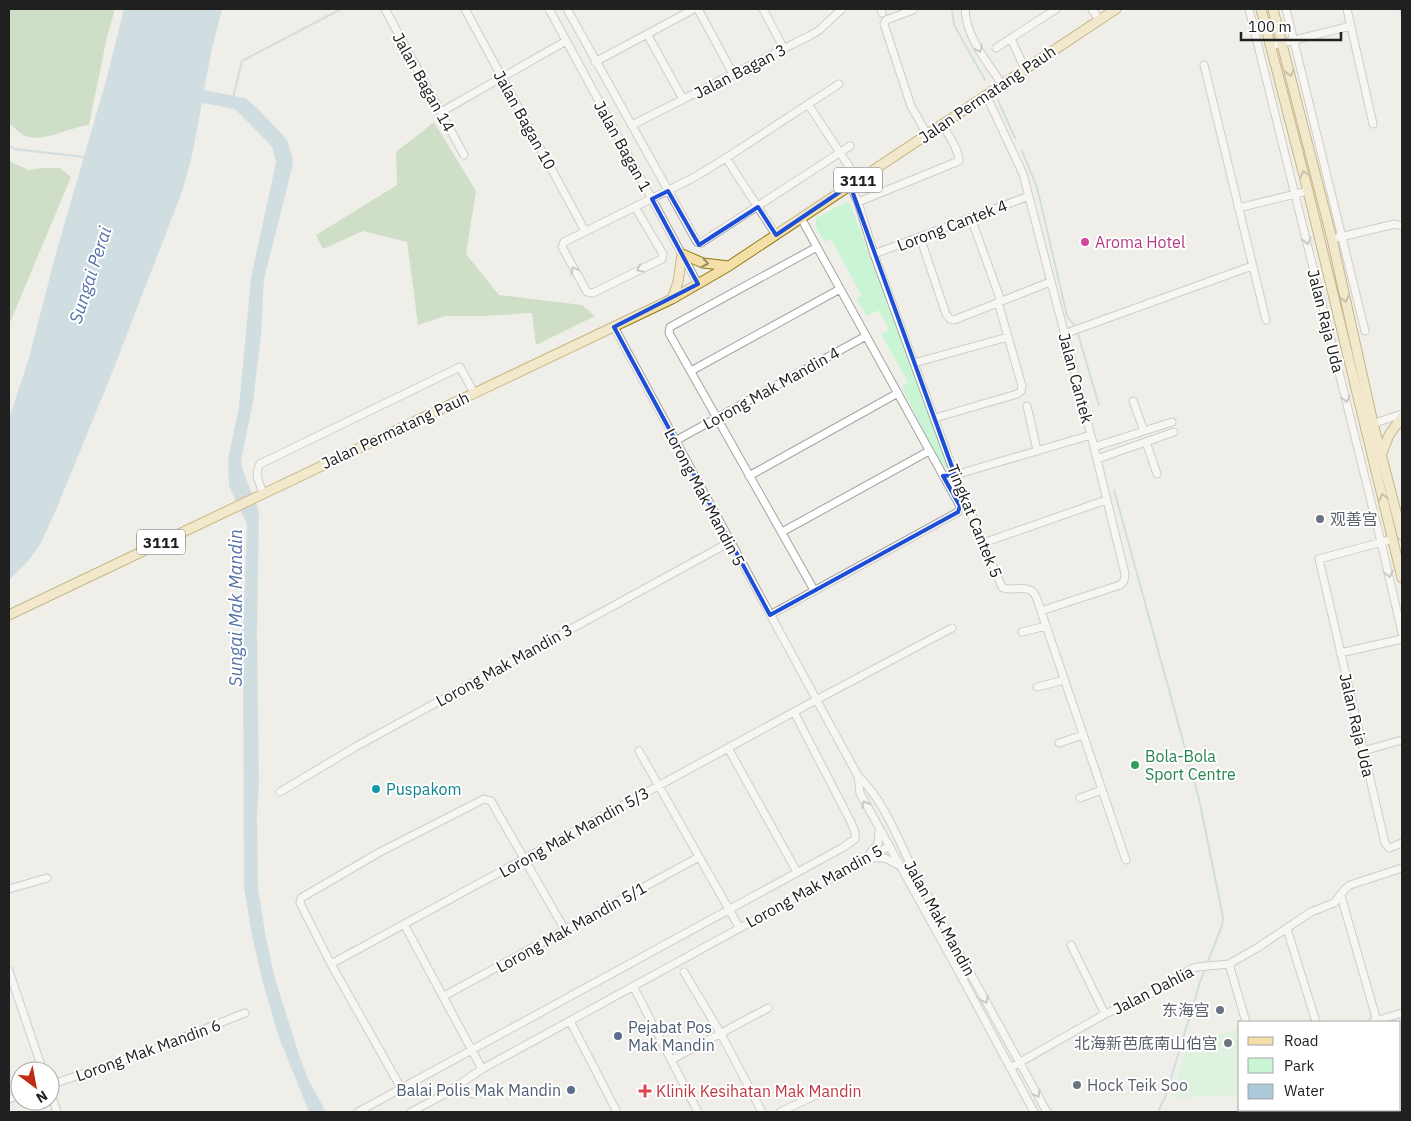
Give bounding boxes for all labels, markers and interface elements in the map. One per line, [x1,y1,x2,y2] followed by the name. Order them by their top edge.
[1241,10,1341,42] scale bar
[1248,17,1292,36] text: 100 m
[388,29,460,135] street label: Jalan Bagan 14
[691,39,789,103] street label: Jalan Bagan 3
[915,41,1059,147] street label: Jalan Permatang Pauh
[972,44,983,53] one-way arrow
[489,67,561,173] street label: Jalan Bagan 10
[1284,68,1295,77] one-way arrow
[590,97,656,195] street label: Jalan Bagan 1
[834,168,882,192] road number: 3111
[1299,170,1310,179] one-way arrow
[894,195,1010,255] street label: Lorong Cantek 4
[64,223,117,326] water label: Sungai Perai
[1095,232,1185,252] place label: Aroma Hotel
[1079,236,1091,248] marker: Aroma Hotel
[1301,237,1312,246] one-way arrow
[700,257,709,267] one-way arrow
[636,263,645,274] one-way arrow
[571,266,581,275] one-way arrow
[1303,267,1349,375] street label: Jalan Raja Uda
[1339,294,1350,303] one-way arrow
[1054,331,1098,426] street label: Jalan Cantek
[699,342,843,434] street label: Lorong Mak Mandin 4
[318,387,472,473] street label: Jalan Permatang Pauh
[1340,395,1350,403] one-way arrow
[660,425,750,569] street label: Lorong Mak Mandin 5
[943,461,1007,581] street label: Tingkat Cantek 5
[1378,493,1388,502] one-way arrow
[1330,509,1378,529] place label: 观善宫
[1314,513,1326,525] marker: 观善宫
[224,529,247,687] water label: Sungai Mak Mandin
[137,530,185,554] road number: 3111
[1383,570,1394,579] one-way arrow
[432,619,576,711] street label: Lorong Mak Mandin 3
[1335,671,1379,779] street label: Jalan Raja Uda
[1145,746,1236,784] place label: Bola-Bola Sport Centre
[1129,759,1141,771] marker: Bola-Bola Sport Centre
[386,779,462,799] place label: Puspakom
[495,782,653,882] street label: Lorong Mak Mandin 5/3
[370,783,382,795] marker: Puspakom
[861,800,871,809] one-way arrow
[742,840,886,932] street label: Lorong Mak Mandin 5
[900,857,980,979] street label: Jalan Mak Mandin
[492,877,650,977] street label: Lorong Mak Mandin 5/1
[1109,961,1197,1019] street label: Jalan Dahlia
[979,994,989,1003] one-way arrow
[1162,1000,1210,1020] place label: 东海宫
[1214,1004,1226,1016] marker: 东海宫
[73,1014,223,1086] street label: Lorong Mak Mandin 6
[628,1017,715,1055] place label: Pejabat Pos Mak Mandin
[1238,1021,1401,1111] legend
[612,1030,624,1042] marker: Pejabat Pos Mak Mandin
[1284,1031,1319,1050] text: Road
[1074,1033,1218,1053] place label: 北海新芭底南山伯宫
[1222,1037,1234,1049] marker: 北海新芭底南山伯宫
[1284,1056,1314,1075] text: Park
[10,1061,60,1111] north arrow
[1087,1075,1188,1095] place label: Hock Teik Soo
[1071,1079,1083,1091] marker: Hock Teik Soo
[396,1080,561,1100] place label: Balai Polis Mak Mandin
[656,1081,862,1101] place label: Klinik Kesihatan Mak Mandin
[1284,1081,1325,1100] text: Water
[565,1084,577,1096] marker: Balai Polis Mak Mandin
[638,1084,652,1098] marker: Klinik Kesihatan Mak Mandin
[33,1087,51,1107] text: N
[1031,1089,1041,1098] one-way arrow

